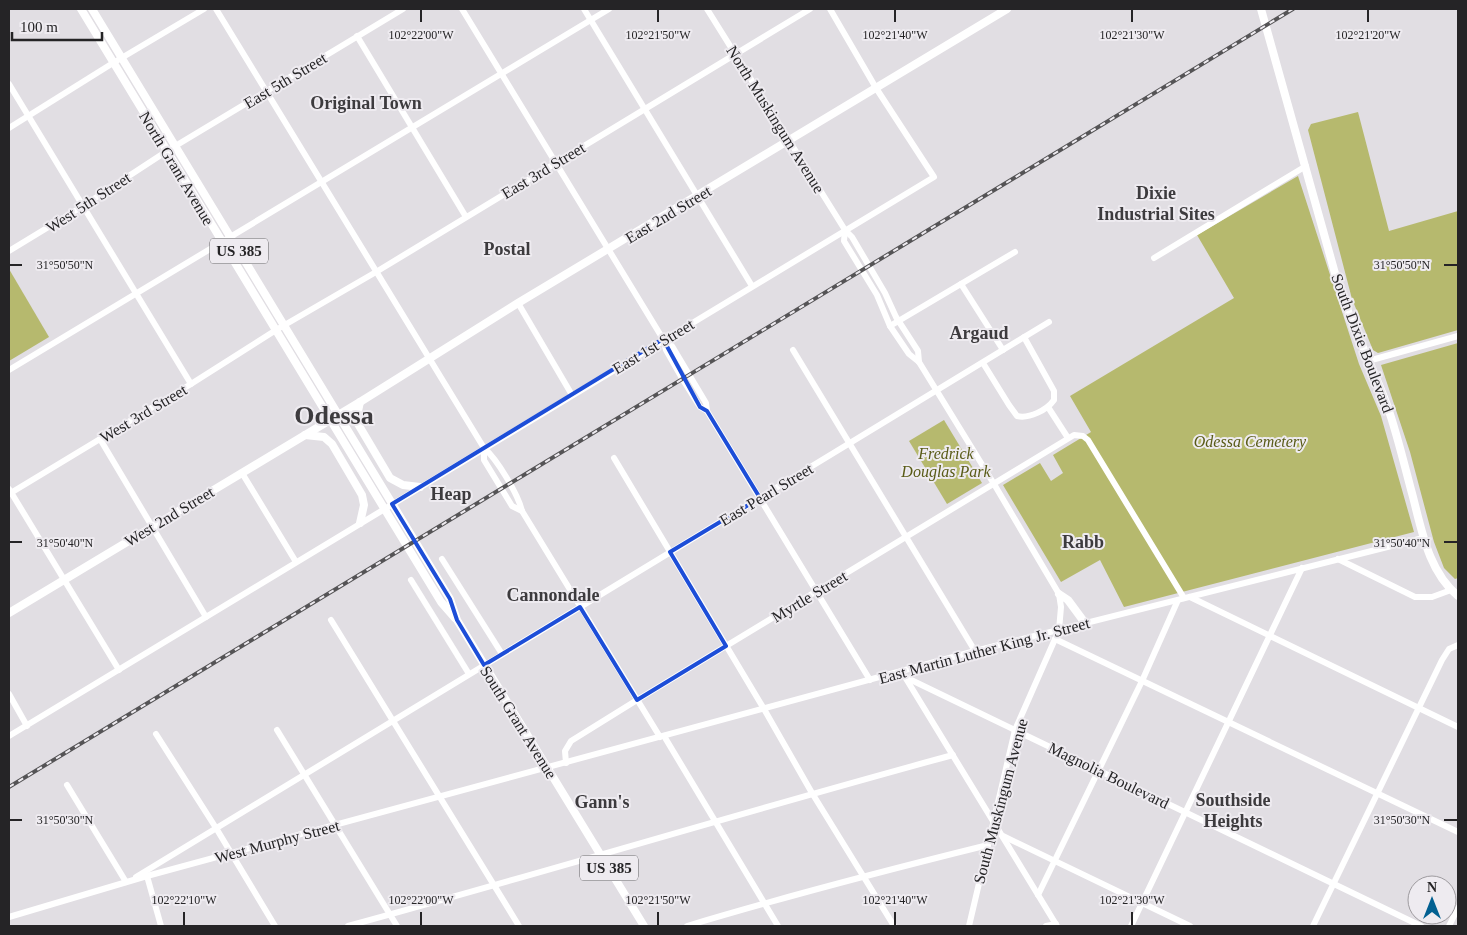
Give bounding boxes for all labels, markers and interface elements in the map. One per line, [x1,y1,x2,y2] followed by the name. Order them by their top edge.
[12,10,102,42] scale bar
[20,19,58,35] text: 100 m
[388,28,454,42] text: 102°22'00"W
[625,28,691,42] text: 102°21'50"W
[862,28,928,42] text: 102°21'40"W
[1099,28,1165,42] text: 102°21'30"W
[1335,28,1401,42] text: 102°21'20"W
[722,43,828,197] street label: North Muskingum Avenue
[241,49,330,112] street label: East 5th Street
[310,93,422,113] district label: Original Town
[136,108,217,228] street label: North Grant Avenue
[499,139,588,202] street label: East 3rd Street
[43,168,134,236] street label: West 5th Street
[622,182,715,247] street label: East 2nd Street
[1097,183,1215,224] district label: Dixie Industrial Sites
[210,238,268,264] road number: US 385
[484,239,531,259] district label: Postal
[37,258,94,272] text: 31°50'50"N
[1374,258,1431,272] text: 31°50'50"N
[1328,271,1397,415] street label: South Dixie Boulevard
[610,315,697,377] street label: East 1st Street
[949,323,1009,343] district label: Argaud
[97,381,190,446] street label: West 3rd Street
[294,401,374,430] district label: Odessa
[1194,433,1307,451] park label: Odessa Cemetery
[900,445,992,481] park label: Fredrick Douglas Park
[717,460,816,529] street label: East Pearl Street
[122,483,217,550] street label: West 2nd Street
[430,484,472,504] district label: Heap
[1062,532,1104,552] district label: Rabb
[37,536,94,550] text: 31°50'40"N
[1374,536,1431,550] text: 31°50'40"N
[769,567,851,626] street label: Myrtle Street
[506,585,600,605] district label: Cannondale
[877,614,1092,688] street label: East Martin Luther King Jr. Street
[477,663,560,782] street label: South Grant Avenue
[970,717,1032,886] street label: South Muskingum Avenue
[1045,739,1172,813] street label: Magnolia Boulevard
[1195,790,1271,831] district label: Southside Heights
[574,792,630,812] district label: Gann's
[37,813,94,827] text: 31°50'30"N
[1374,813,1431,827] text: 31°50'30"N
[213,817,342,867] street label: West Murphy Street
[580,856,638,880] road number: US 385
[1407,875,1457,925] north arrow
[1427,880,1437,895] text: N
[151,893,217,907] text: 102°22'10"W
[388,893,454,907] text: 102°22'00"W
[625,893,691,907] text: 102°21'50"W
[862,893,928,907] text: 102°21'40"W
[1099,893,1165,907] text: 102°21'30"W

